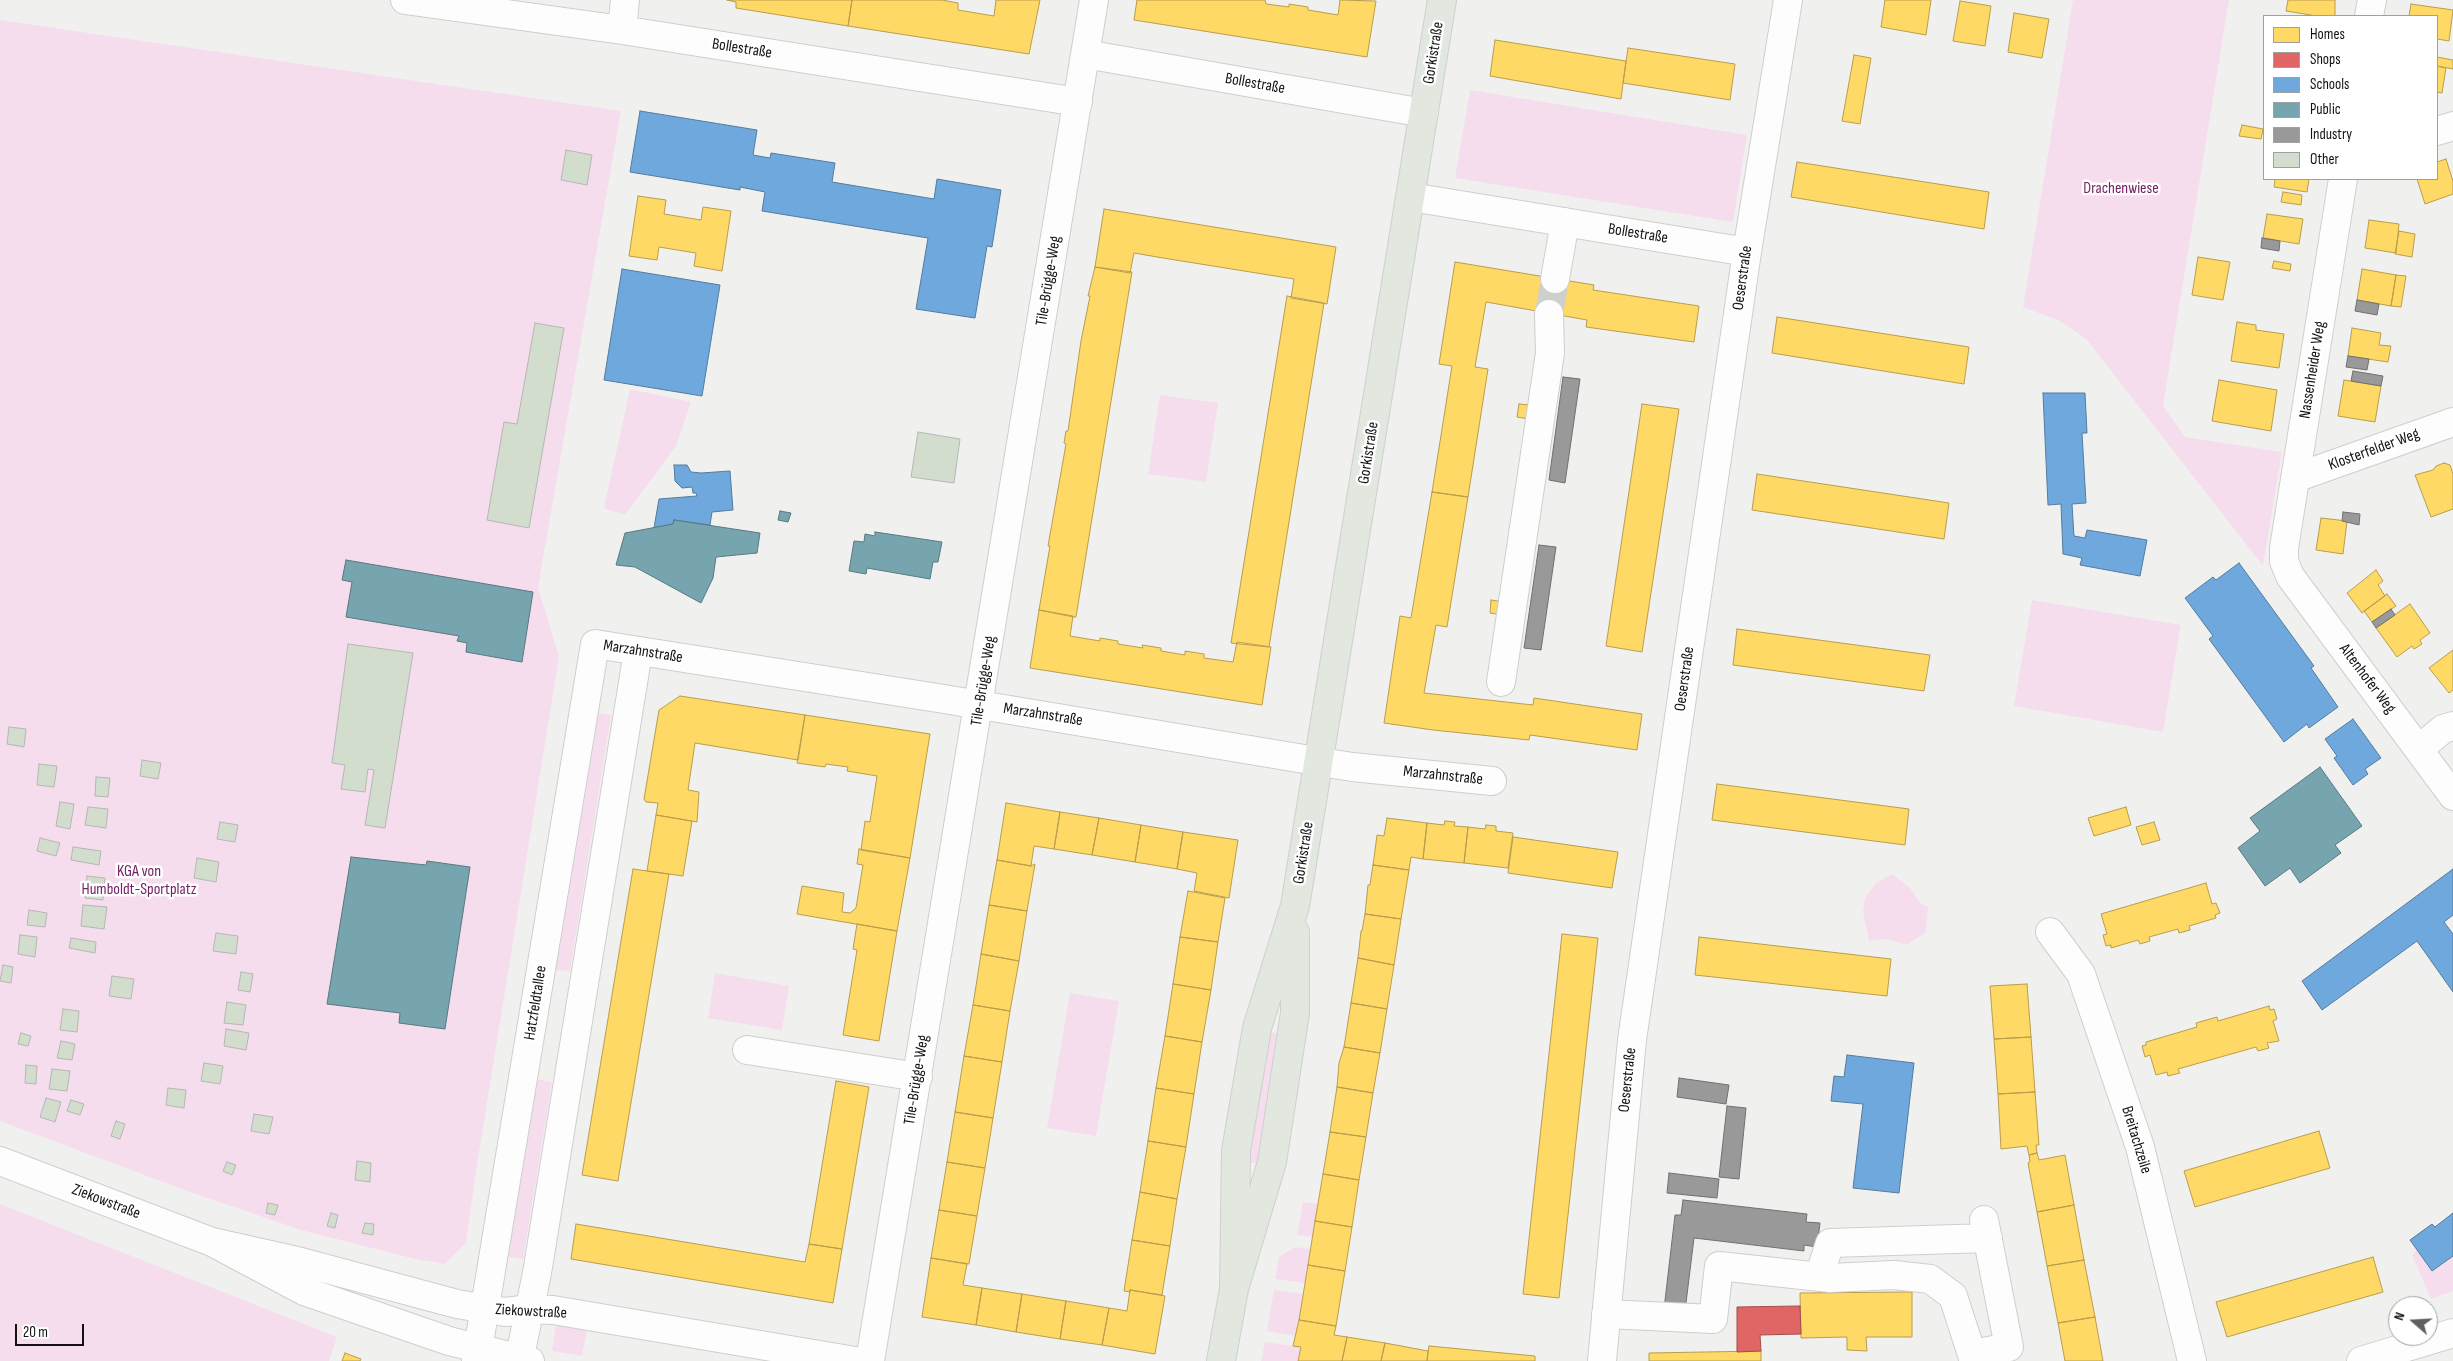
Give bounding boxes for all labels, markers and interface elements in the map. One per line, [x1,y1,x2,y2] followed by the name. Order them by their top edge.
[2263,15,2438,180] legend
[1420,21,1448,85] street label: Gorkistraße
[2310,25,2345,44] text: Homes
[711,35,773,63] street label: Bollestraße
[2310,50,2341,69] text: Shops
[1224,69,1286,99] street label: Bollestraße
[2310,75,2349,94] text: Schools
[2310,100,2341,119] text: Public
[2310,125,2352,144] text: Industry
[2310,150,2339,169] text: Other
[2083,179,2159,199] park label: Drachenwiese
[1607,220,1669,248] street label: Bollestraße
[1032,235,1066,327] street label: Tile-Brügge-Weg
[1729,244,1757,312] street label: Oeserstraße
[2296,320,2330,420] street label: Nassenheider Weg
[1355,421,1383,485] street label: Gorkistraße
[2326,425,2422,475] street label: Klosterfelder Weg
[967,635,1001,727] street label: Tile-Brügge-Weg
[602,636,684,668] street label: Marzahnstraße
[2335,640,2399,718] street label: Altenhofer Weg
[1671,645,1699,713] street label: Oeserstraße
[1002,699,1084,731] street label: Marzahnstraße
[1402,762,1484,790] street label: Marzahnstraße
[1290,821,1318,885] street label: Gorkistraße
[82,862,196,900] park label: KGA von Humboldt-Sportplatz
[521,964,551,1042] street label: Hatzfeldtallee
[900,1034,934,1126] street label: Tile-Brügge-Weg
[1615,1047,1641,1113] street label: Oeserstraße
[2117,1104,2155,1176] street label: Breitachzeile
[69,1180,143,1224] street label: Ziekowstraße
[2388,1296,2438,1346] north arrow
[495,1301,567,1323] street label: Ziekowstraße
[2390,1310,2409,1323] text: N
[18,1314,86,1346] scale bar
[23,1323,48,1342] text: 20 m

